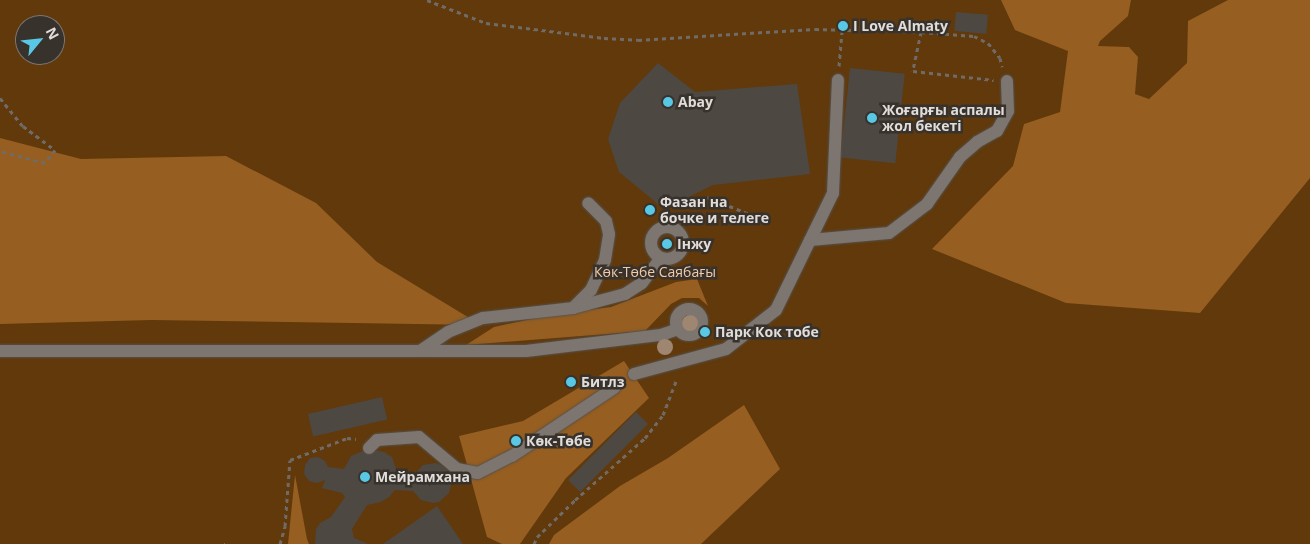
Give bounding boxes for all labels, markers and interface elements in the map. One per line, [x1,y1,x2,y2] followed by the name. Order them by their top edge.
[15,15,65,65] north arrow
[853,18,948,34] place label: I Love Almaty
[837,20,849,32] marker: I Love Almaty
[42,24,64,43] text: N
[678,94,713,110] place label: Abay
[662,96,674,108] marker: Abay
[882,102,1005,134] place label: Жоғарғы аспалы жол бекеті
[866,112,878,124] marker: Жоғарғы аспалы жол бекеті
[660,194,769,226] place label: Фазан на бочке и телеге
[644,204,656,216] marker: Фазан на бочке и телеге
[677,236,711,252] place label: Інжу
[661,238,673,250] marker: Інжу
[594,264,716,280] park label: Көк-Төбе Саябағы
[715,324,819,340] place label: Парк Кок тобе
[699,326,711,338] marker: Парк Кок тобе
[581,374,625,390] place label: Битлз
[565,376,577,388] marker: Битлз
[526,433,591,449] place label: Көк-Төбе
[510,435,522,447] marker: Көк-Төбе
[375,469,470,485] place label: Мейрамхана
[359,471,371,483] marker: Мейрамхана

